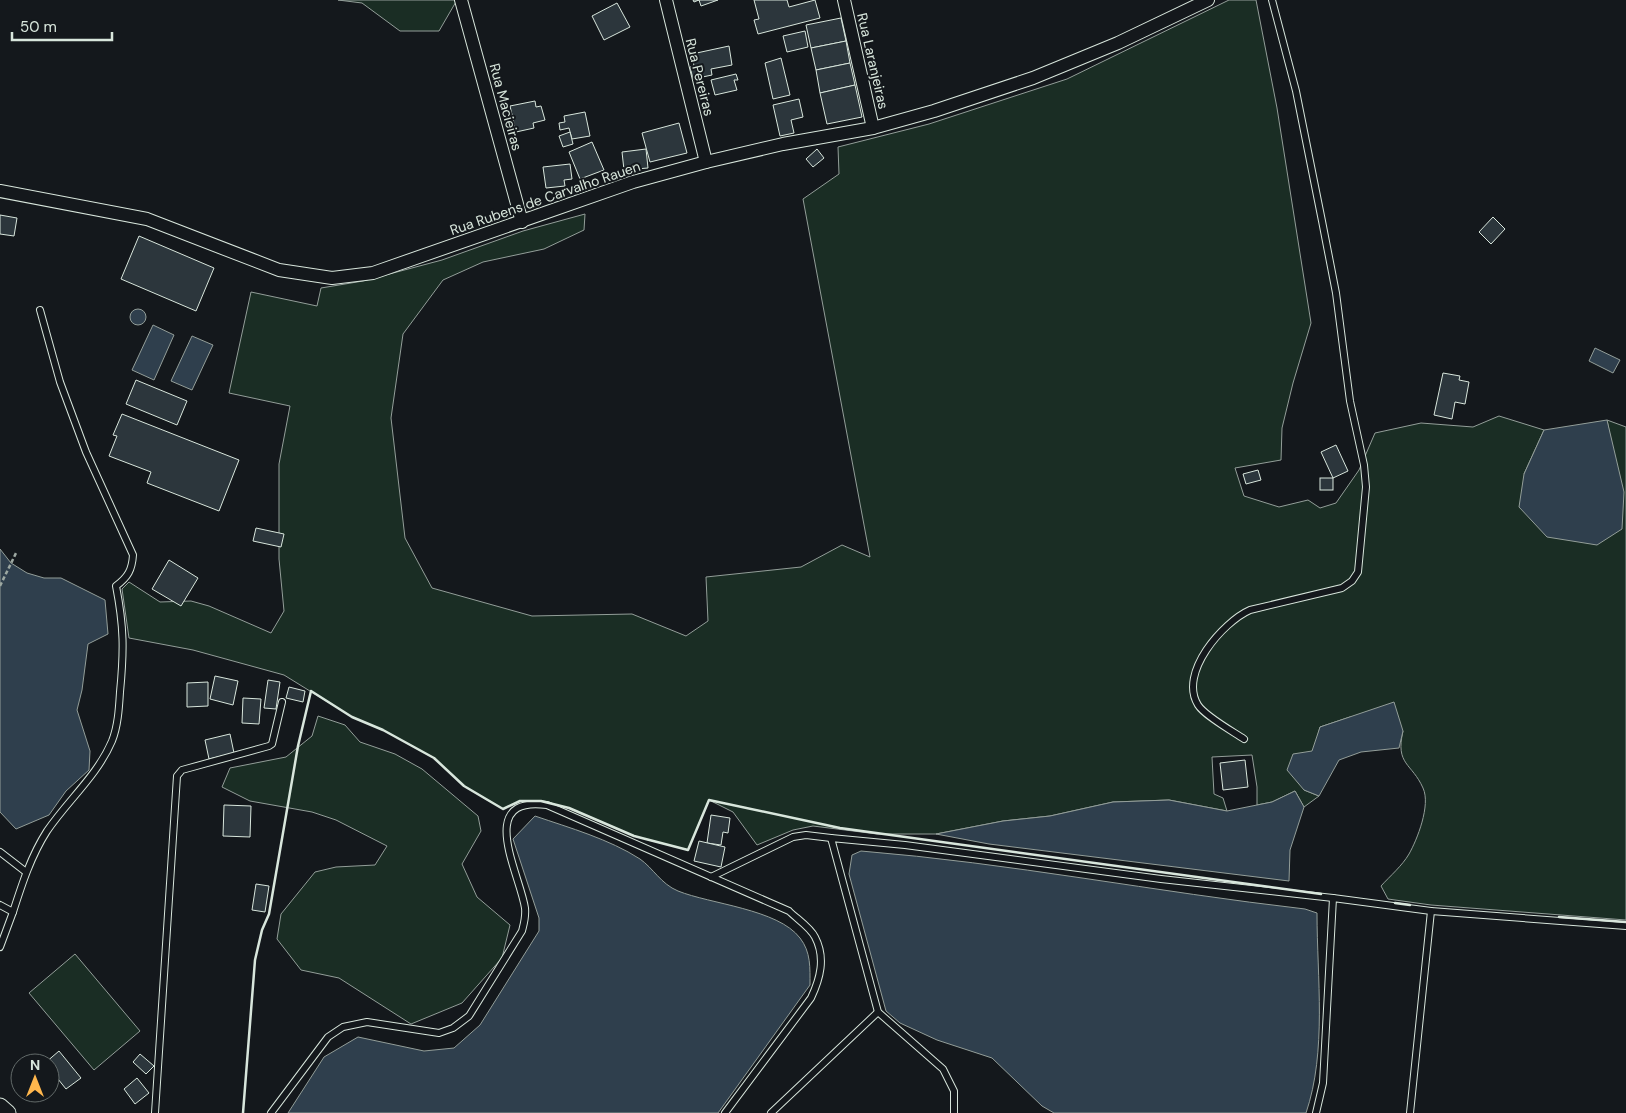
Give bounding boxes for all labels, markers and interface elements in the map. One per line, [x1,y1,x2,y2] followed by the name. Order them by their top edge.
[12,10,112,42] scale bar
[853,11,893,111] street label: Rua Laranjeiras
[20,17,57,37] text: 50 m
[682,36,718,118] street label: Rua Pereiras
[486,61,526,153] street label: Rua Macieiras
[447,157,643,239] street label: Rua Rubens de Carvalho Rauen
[10,1053,60,1103] north arrow
[30,1056,40,1074] text: N

